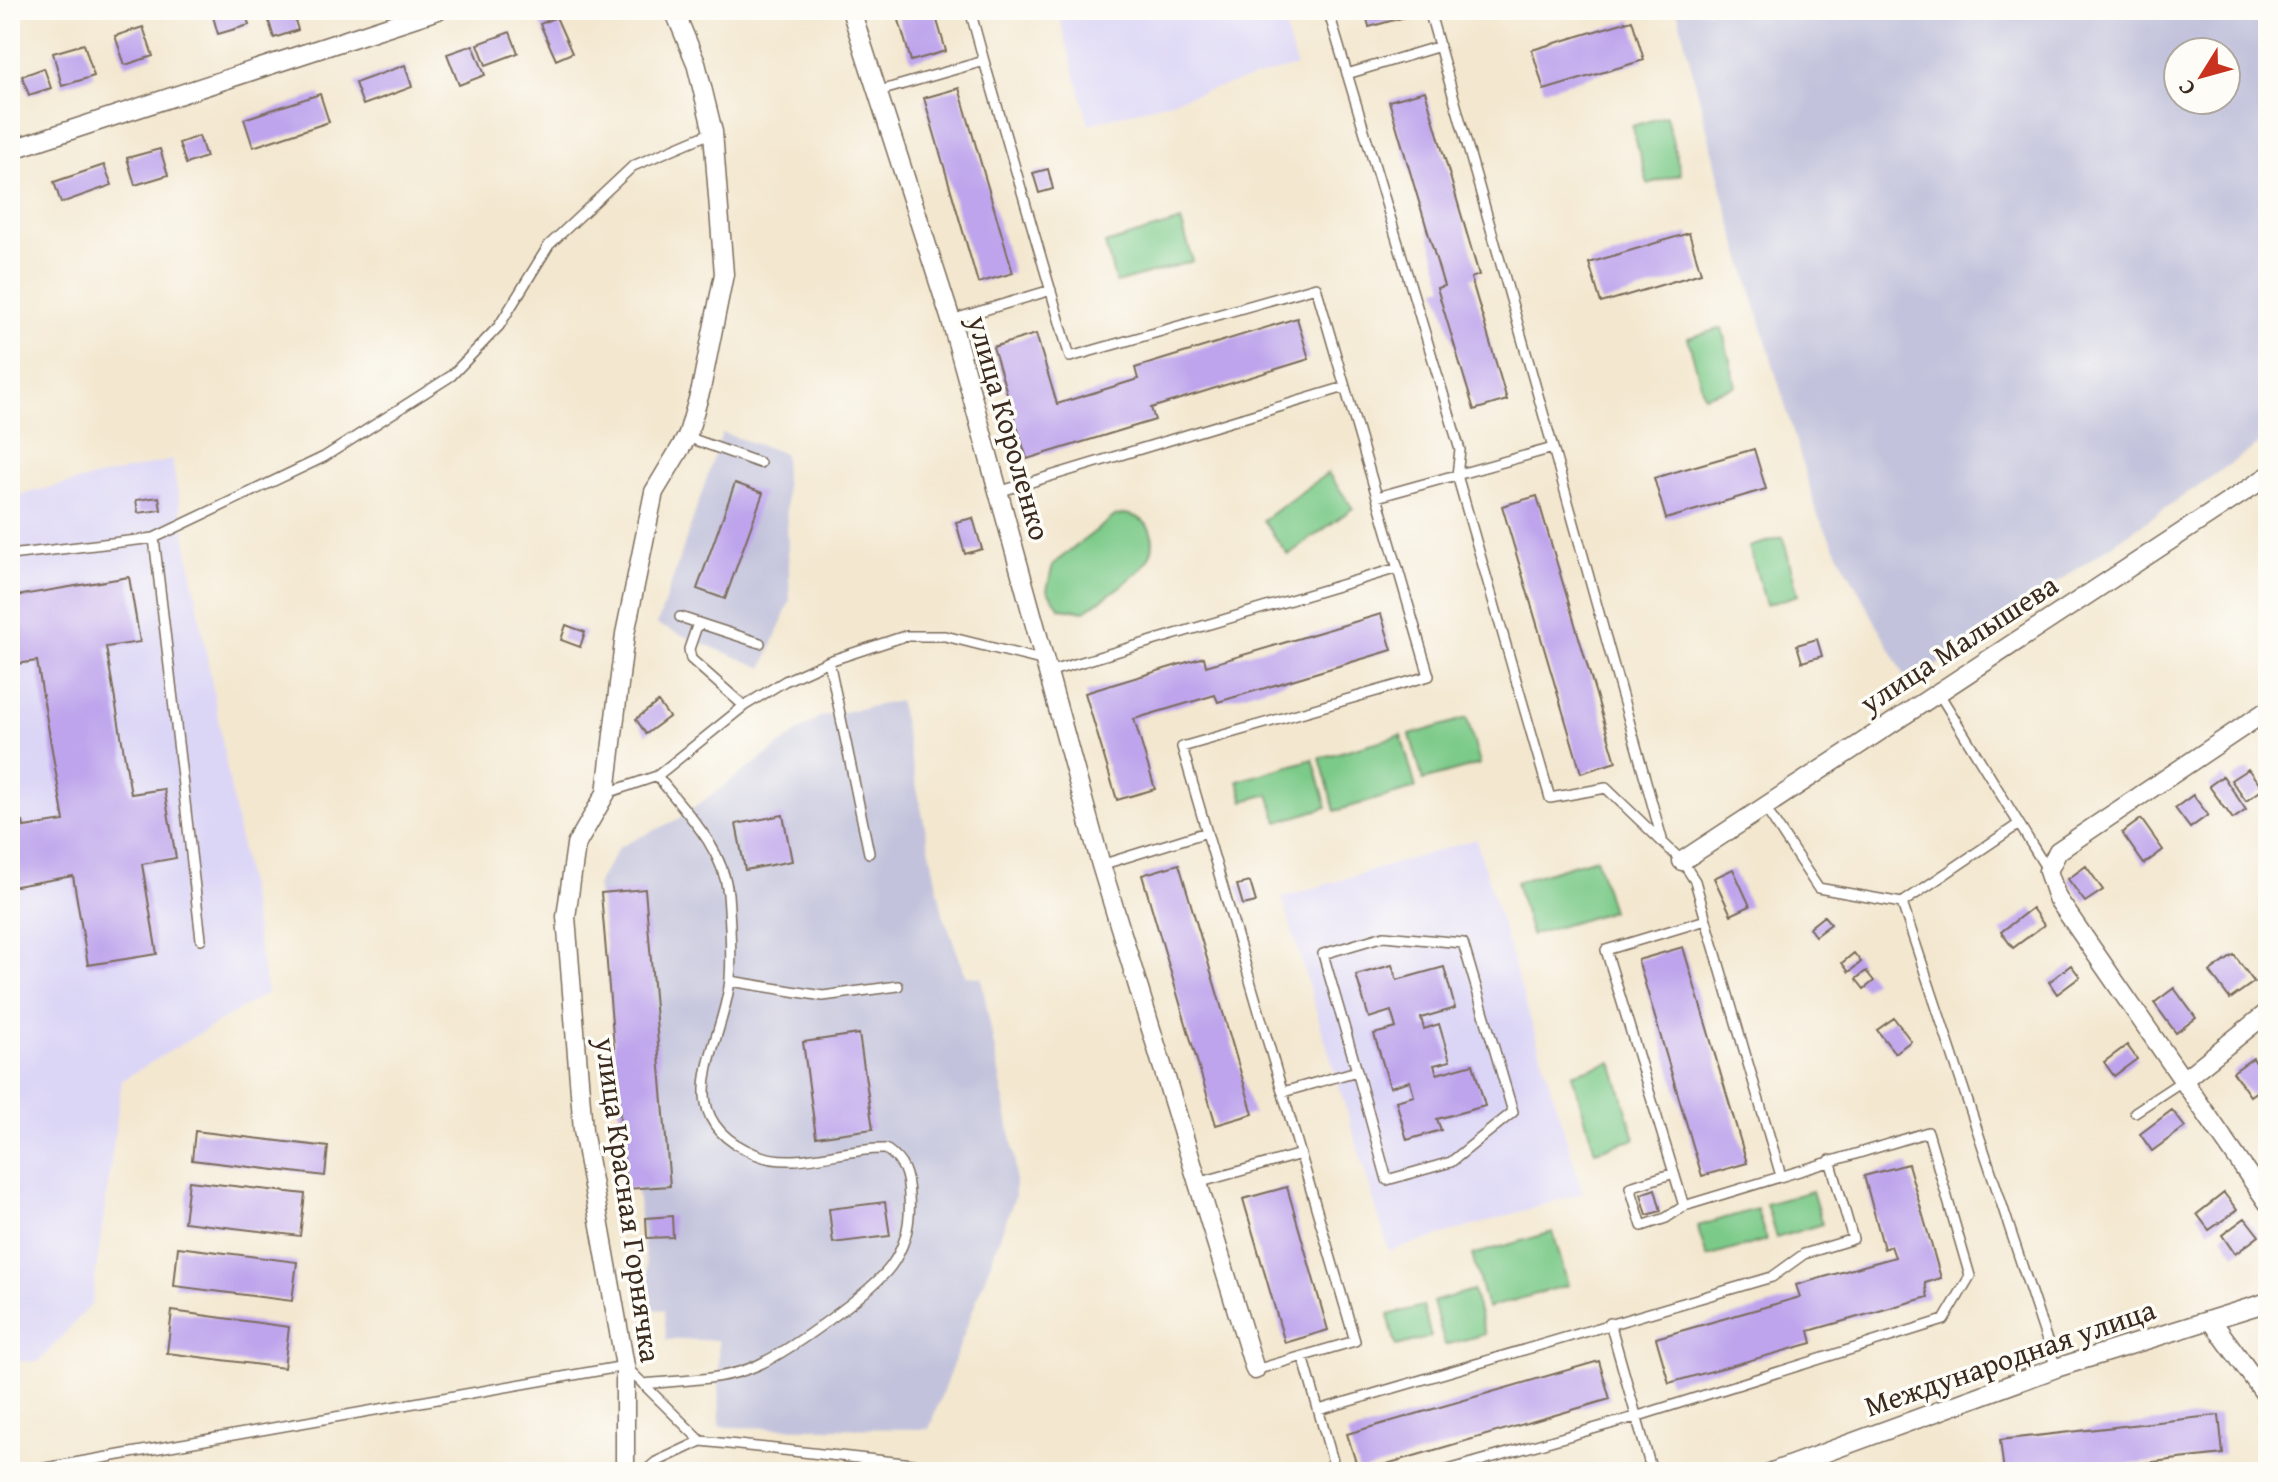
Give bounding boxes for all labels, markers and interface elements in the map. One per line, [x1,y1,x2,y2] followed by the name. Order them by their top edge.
[2162,36,2242,116] north arrow
[2170,73,2203,103] text: С
[957,309,1063,545] street label: улица Короленко
[1850,562,2067,724] street label: улица Малышева
[584,1033,674,1366] street label: улица Красная Горнячка
[1858,1286,2162,1428] street label: Международная улица

